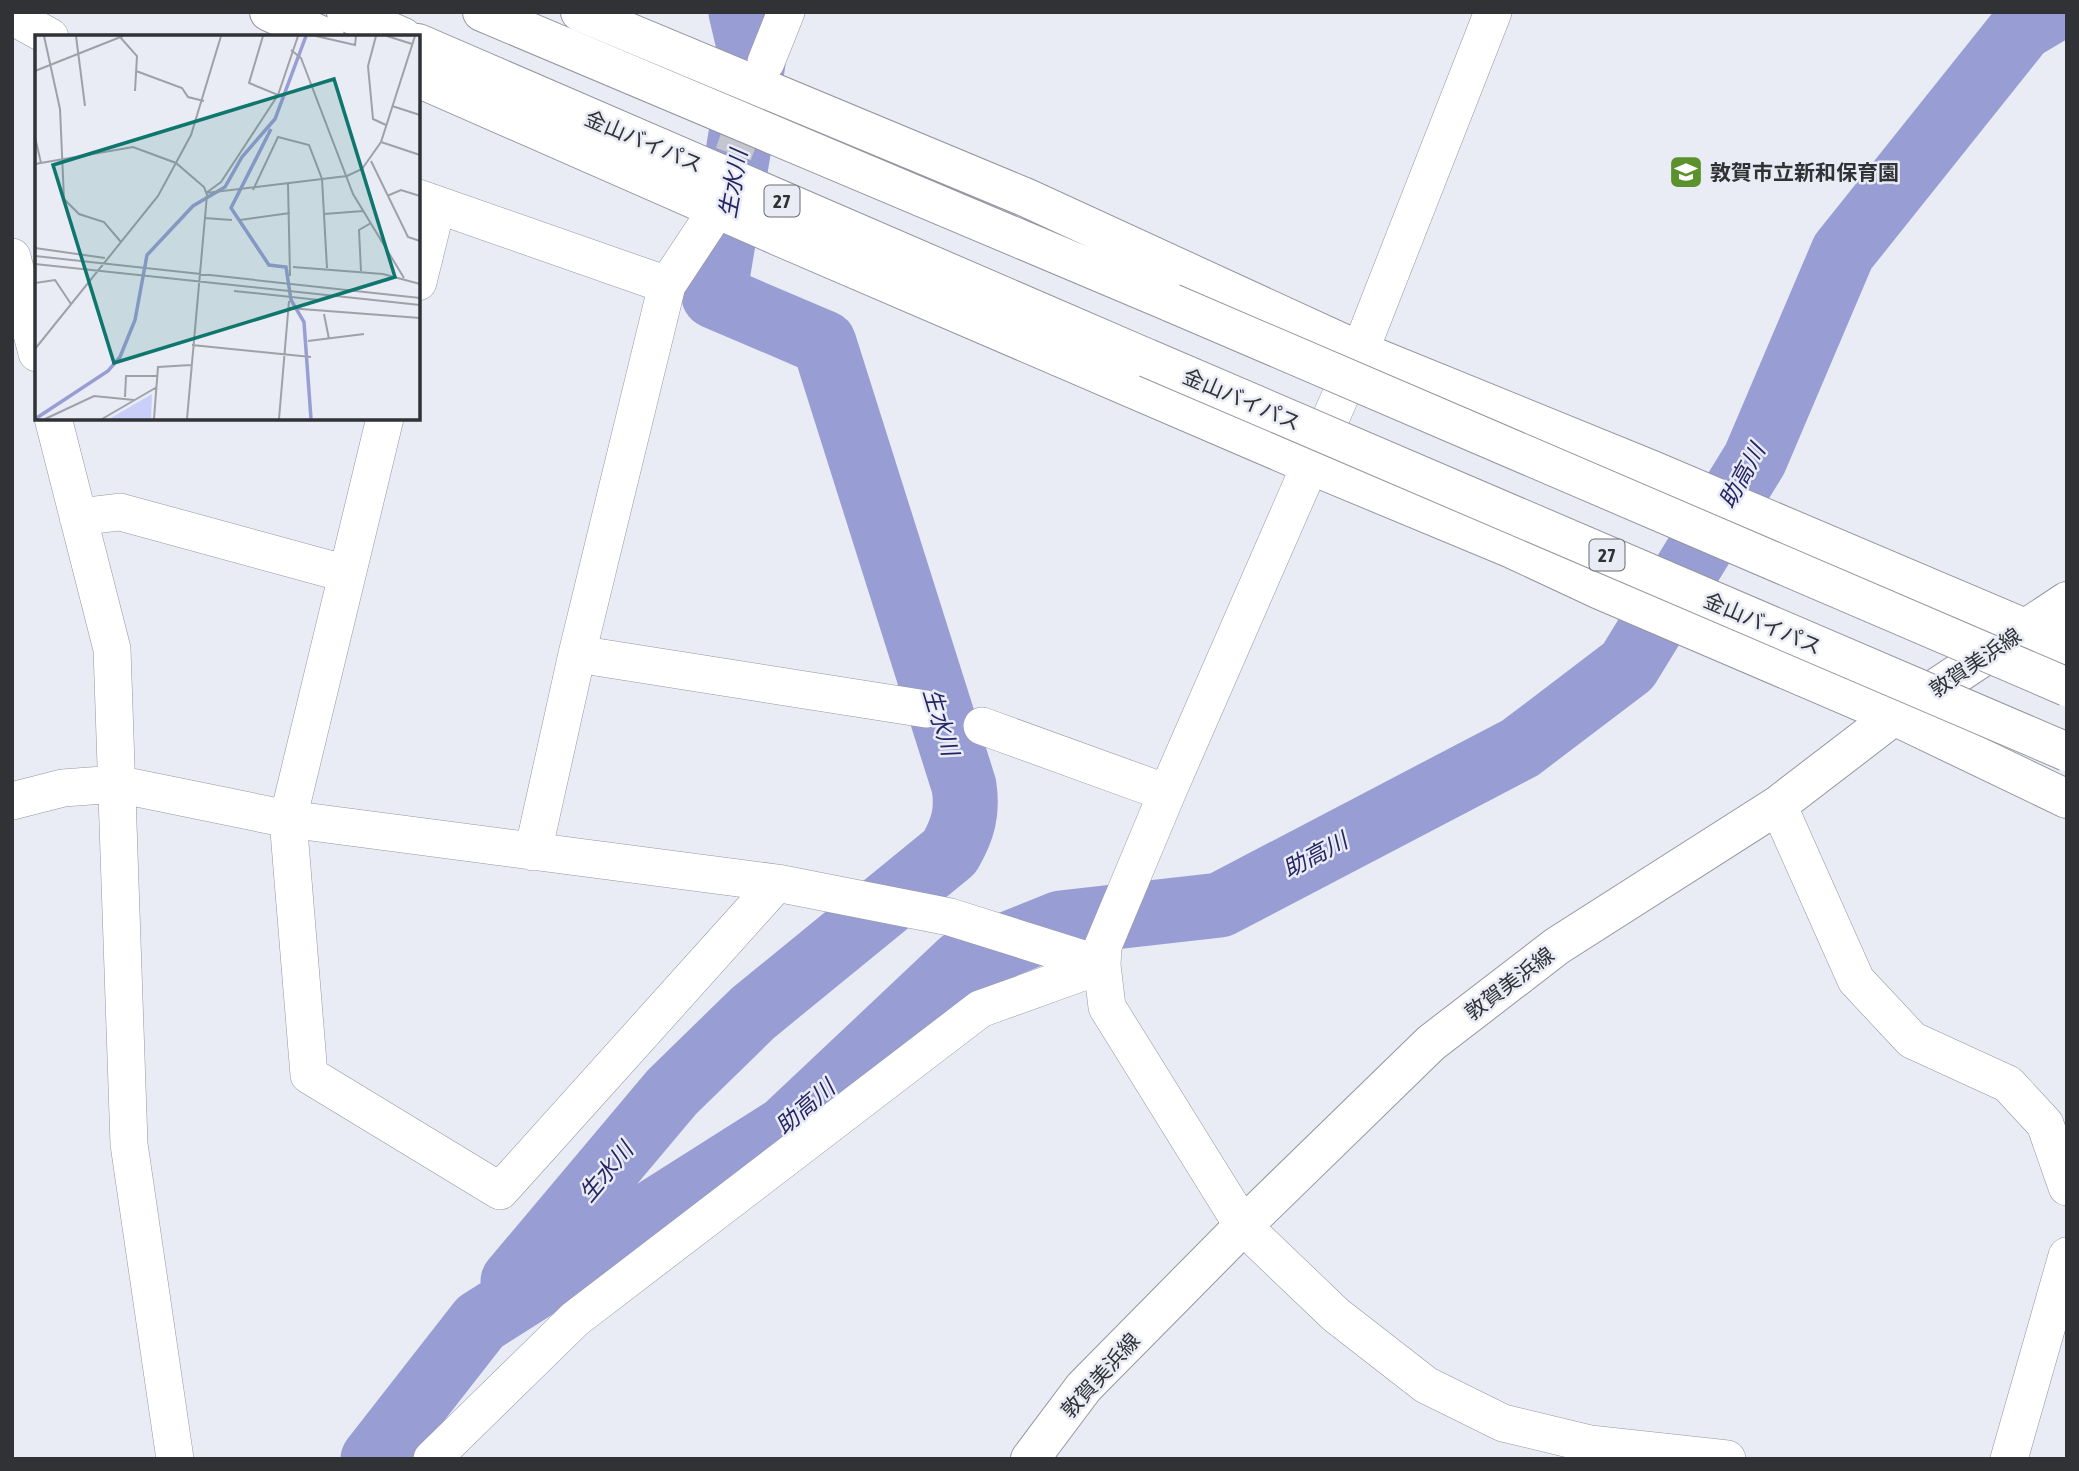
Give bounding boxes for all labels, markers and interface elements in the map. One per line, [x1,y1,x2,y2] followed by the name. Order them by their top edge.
[35,35,420,420] inset map
[582,105,706,177] street label: 金山バイパス
[714,145,752,220] water label: 生水川
[1667,153,1705,191] school or university icon: 敦賀市立新和保育園
[1710,160,1899,184] place label: 敦賀市立新和保育園
[764,186,800,216] road number: 27
[1180,363,1304,435] street label: 金山バイパス
[1714,437,1772,512] water label: 助高川
[1590,540,1624,570] road number: 27
[1701,587,1825,659] street label: 金山バイパス
[1925,623,2025,701] street label: 敦賀美浜線
[918,685,964,762] water label: 生水川
[1278,826,1354,883] water label: 助高川
[1460,942,1558,1024] street label: 敦賀美浜線
[770,1073,842,1139] water label: 助高川
[574,1135,640,1207] water label: 生水川
[1056,1328,1144,1422] street label: 敦賀美浜線

